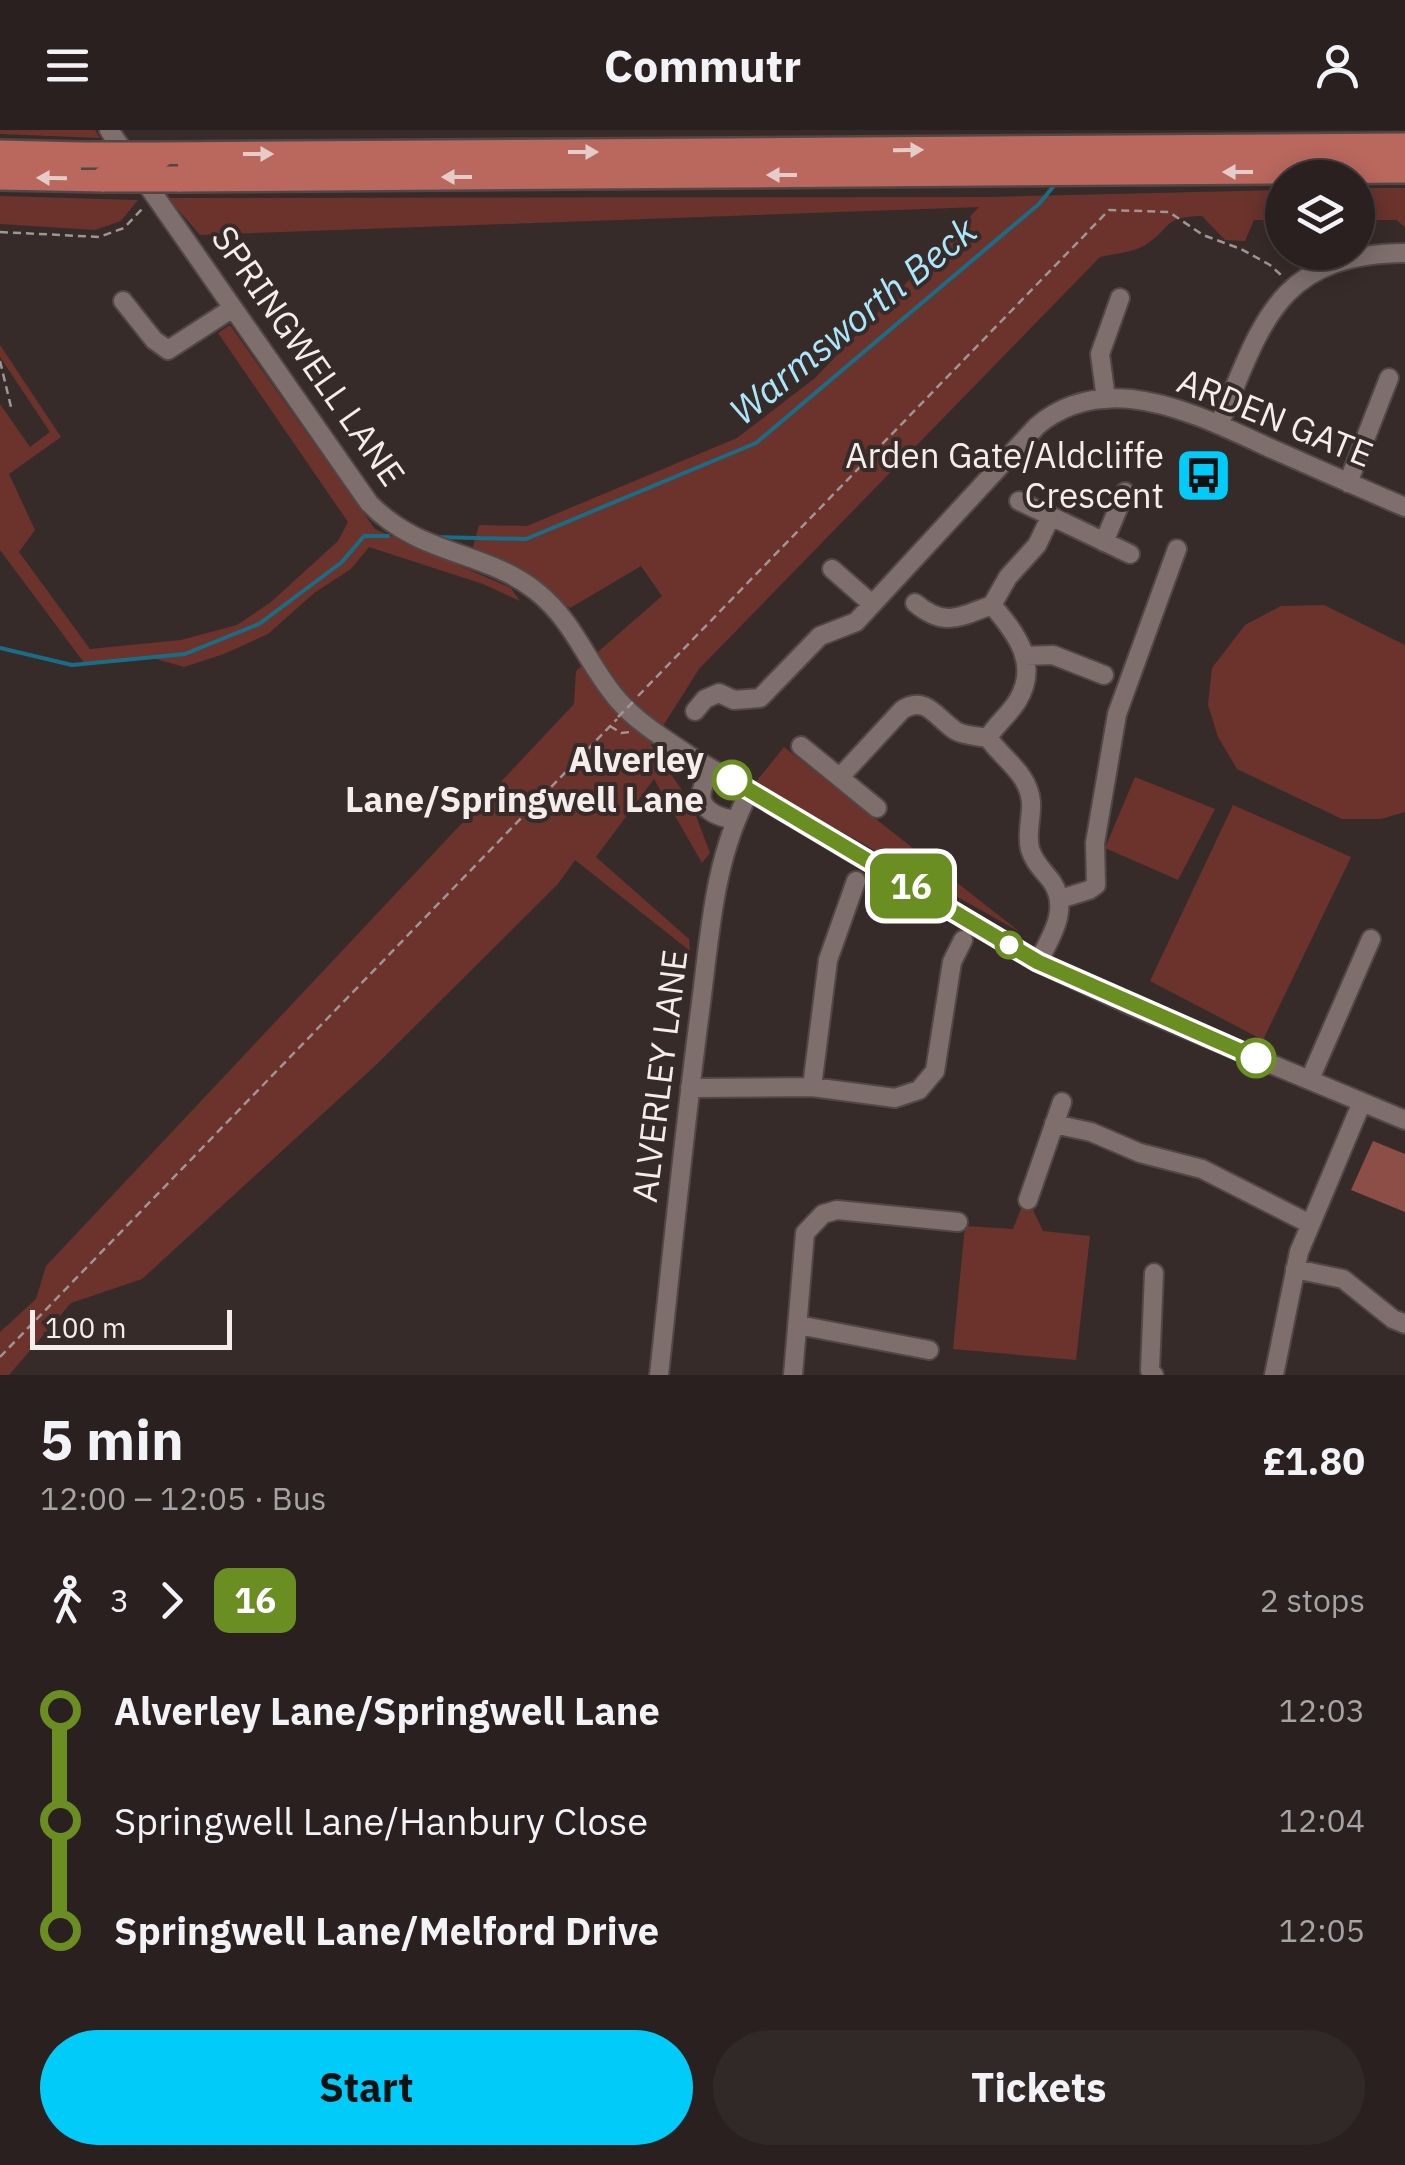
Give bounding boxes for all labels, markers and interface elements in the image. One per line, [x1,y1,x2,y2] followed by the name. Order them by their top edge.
[604,36,801,94] text: Commutr
[40,38,95,93] icon: menu
[1310,38,1365,93] icon: person
[893,142,925,158] one-way arrow
[568,144,600,160] one-way arrow
[243,146,275,162] one-way arrow
[1265,160,1375,270] map controls
[1265,160,1375,270] button: layers
[1221,164,1253,180] one-way arrow
[766,167,798,183] one-way arrow
[441,169,473,185] one-way arrow
[36,170,68,186] one-way arrow
[719,204,987,434] water label: Warmsworth Beck
[202,216,416,495] street label: SPRINGWELL LANE
[1171,357,1380,477] street label: ARDEN GATE
[845,432,1164,518] place label: Arden Gate/Aldcliffe Crescent
[1173,446,1233,506] bus stop icon: Arden Gate/Aldcliffe Crescent
[345,736,704,822] place label: Alverley Lane/Springwell Lane
[713,761,751,799] marker: Alverley Lane/Springwell Lane
[866,854,956,918] line badge: 16
[890,863,932,909] text: 16
[996,932,1022,958] unlabelled marker
[621,947,697,1205] street label: ALVERLEY LANE
[1237,1039,1275,1077] unlabelled marker
[30,1305,232,1350] scale bar
[45,1309,126,1346] text: 100 m
[40,1404,184,1475] text: 5 min
[1263,1436,1365,1485] text: £1.80
[40,1477,326,1519] text: 12:00 – 12:05 · Bus
[40,1573,95,1628] icon: walk
[144,1573,199,1628] icon: forward
[234,1577,276,1623] text: 16
[110,1579,129,1621] text: 3
[1260,1579,1365,1621] text: 2 stops
[114,1686,660,1735] text: Alverley Lane/Springwell Lane
[1279,1689,1365,1731] text: 12:03
[114,1796,648,1845] text: Springwell Lane/Hanbury Close
[1279,1799,1365,1841] text: 12:04
[114,1906,659,1955] text: Springwell Lane/Melford Drive
[1279,1909,1365,1951] text: 12:05
[40,2030,693,2145] button: Start
[713,2030,1365,2145] button: Tickets

